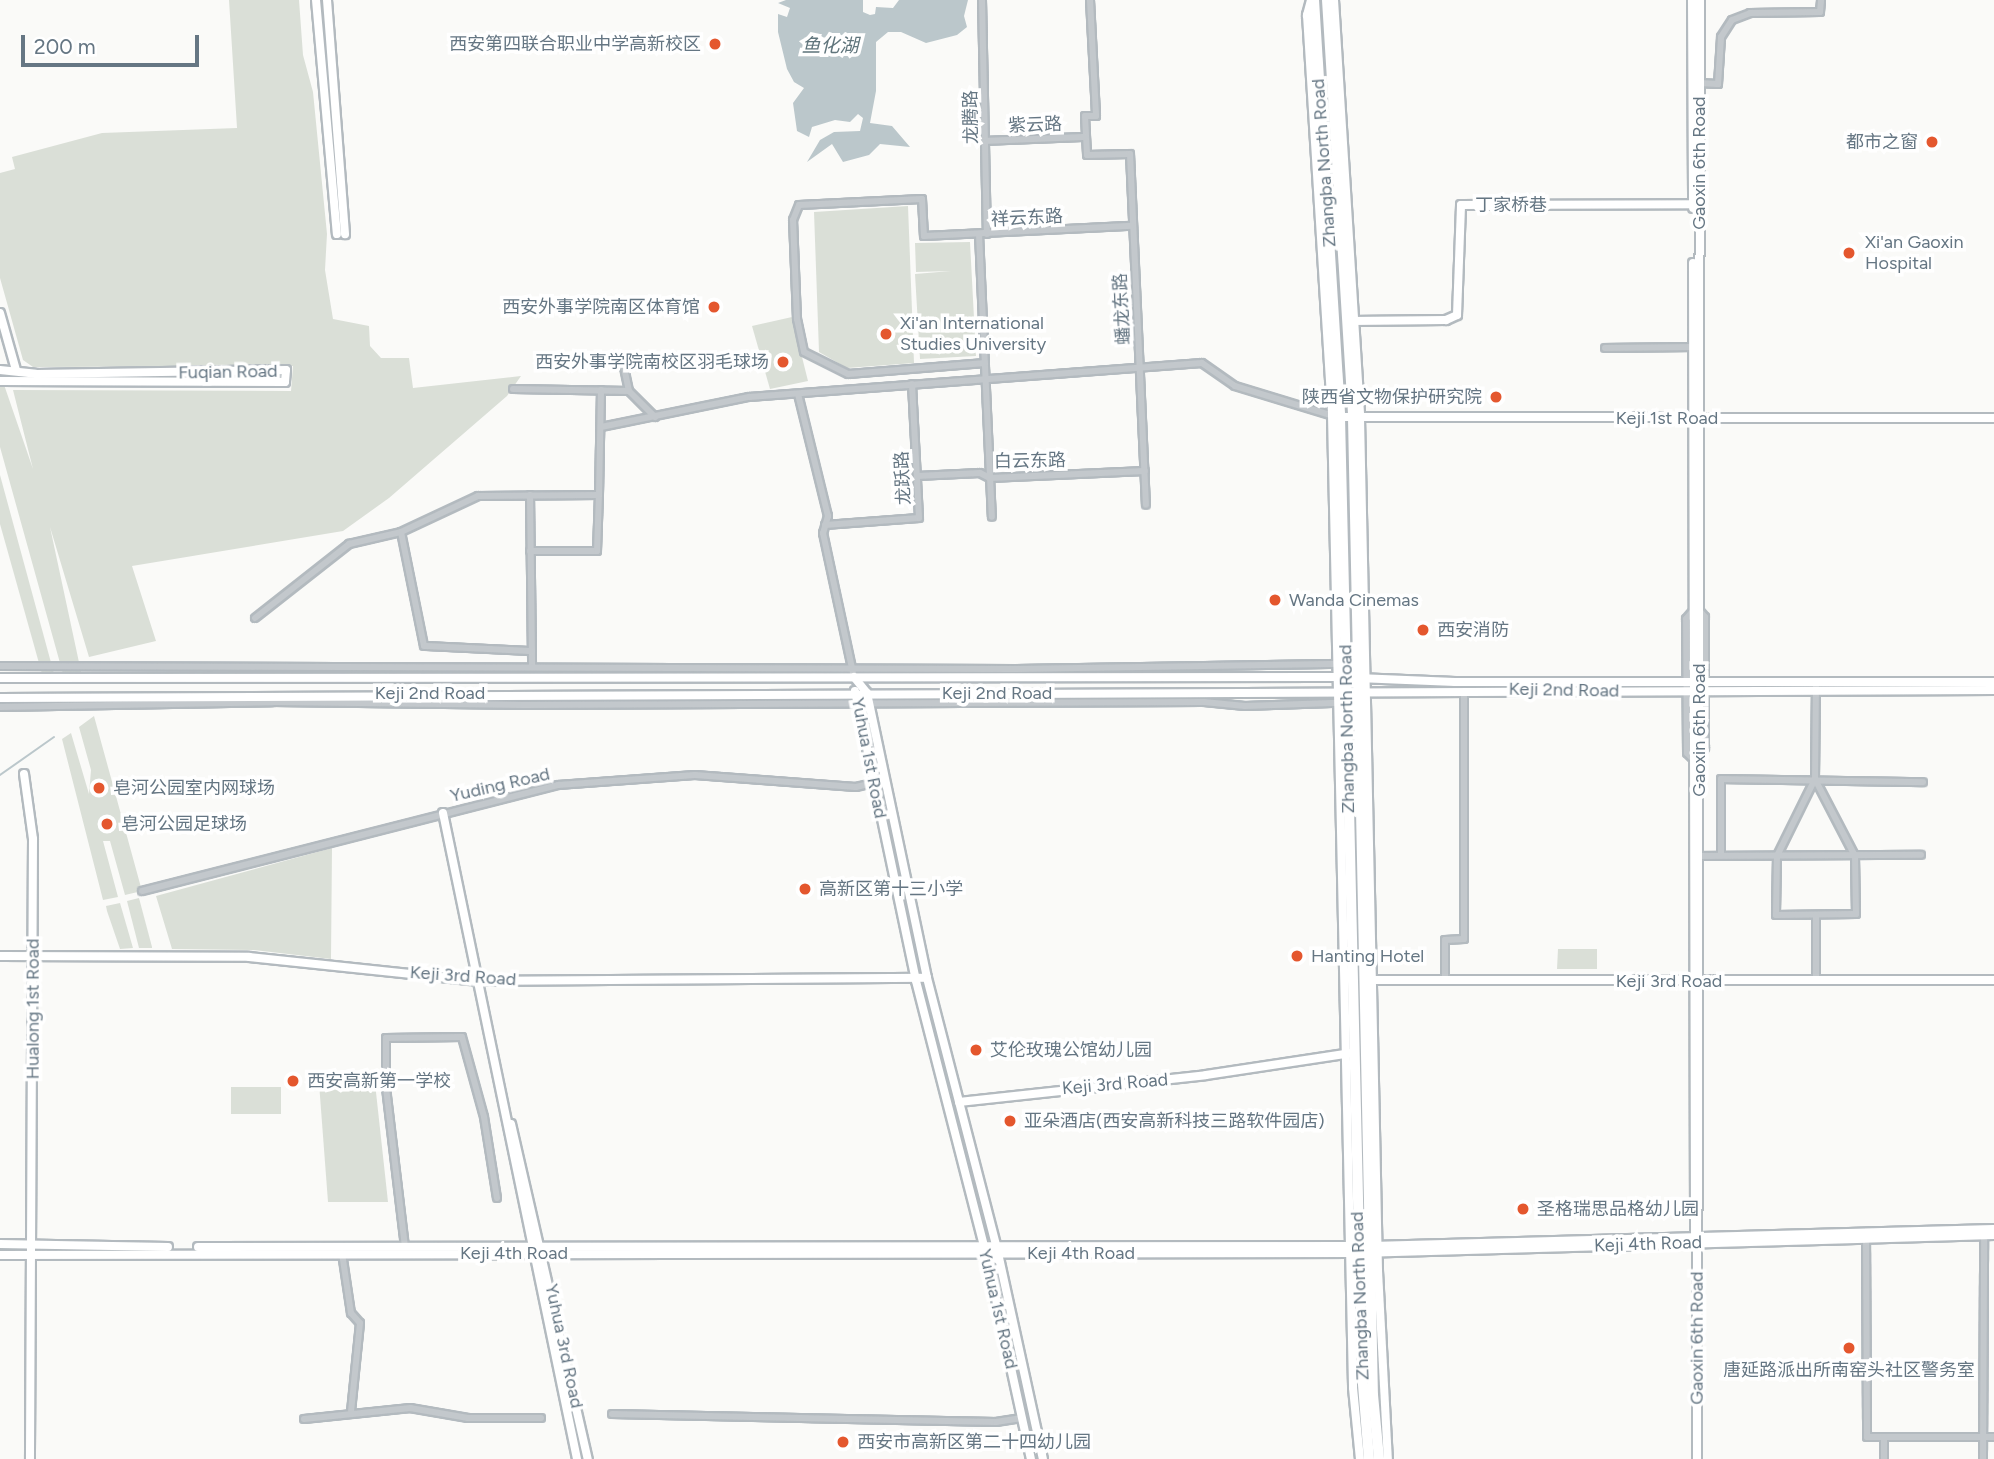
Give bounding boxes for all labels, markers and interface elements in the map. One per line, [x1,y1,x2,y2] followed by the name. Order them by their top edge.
[24,21,203,65] scale bar
[449,33,701,55] place label: 西安第四联合职业中学高新校区
[34,34,96,59] text: 200 m
[802,35,858,57] water label: 鱼化湖
[707,36,723,52] marker: 西安第四联合职业中学高新校区
[1307,78,1341,248] street label: Zhangba North Road
[960,90,982,144] street label: 龙腾路
[1688,96,1710,230] street label: Gaoxin 6th Road
[1008,113,1062,137] street label: 紫云路
[1846,131,1918,153] place label: 都市之窗
[1924,134,1940,150] marker: 都市之窗
[1475,194,1547,216] street label: 丁家桥巷
[990,205,1064,231] street label: 祥云东路
[1865,232,1963,274] place label: Xi'an Gaoxin Hospital
[1839,243,1859,263] marker: Xi'an Gaoxin Hospital
[1109,272,1135,346] street label: 蟠龙东路
[502,296,700,318] place label: 西安外事学院南区体育馆
[706,299,722,315] marker: 西安外事学院南区体育馆
[900,313,1046,356] place label: Xi'an International Studies University
[878,326,894,342] marker: Xi'an International Studies University
[535,351,769,373] place label: 西安外事学院南校区羽毛球场
[775,354,791,370] marker: 西安外事学院南校区羽毛球场
[178,360,278,384] street label: Fuqian Road
[1302,386,1482,408] place label: 陕西省文物保护研究院
[1488,389,1504,405] marker: 陕西省文物保护研究院
[1616,407,1718,429] street label: Keji 1st Road
[891,450,915,506] street label: 龙跃路
[994,450,1066,472] street label: 白云东路
[1289,589,1419,611] place label: Wanda Cinemas
[1267,592,1283,608] marker: Wanda Cinemas
[1437,619,1509,641] place label: 西安消防
[1415,622,1431,638] marker: 西安消防
[1335,644,1359,814] street label: Zhangba North Road
[1688,663,1710,797] street label: Gaoxin 6th Road
[1508,678,1620,702] street label: Keji 2nd Road
[375,682,485,704] street label: Keji 2nd Road
[942,682,1052,704] street label: Keji 2nd Road
[847,696,891,820] street label: Yuhua 1st Road
[448,763,552,807] street label: Yuding Road
[113,777,275,799] place label: 皂河公园室内网球场
[91,780,107,796] marker: 皂河公园室内网球场
[121,813,247,835] place label: 皂河公园足球场
[99,816,115,832] marker: 皂河公园足球场
[819,878,963,900] place label: 高新区第十三小学
[797,881,813,897] marker: 高新区第十三小学
[22,939,44,1079] street label: Hualong 1st Road
[1311,945,1424,967] place label: Hanting Hotel
[1289,948,1305,964] marker: Hanting Hotel
[409,962,517,990] street label: Keji 3rd Road
[1616,970,1722,992] street label: Keji 3rd Road
[990,1039,1152,1061] place label: 艾伦玫瑰公馆幼儿园
[968,1042,984,1058] marker: 艾伦玫瑰公馆幼儿园
[1061,1069,1169,1099] street label: Keji 3rd Road
[307,1070,451,1092] place label: 西安高新第一学校
[285,1073,301,1089] marker: 西安高新第一学校
[1024,1110,1325,1132] place label: 亚朵酒店(西安高新科技三路软件园店)
[1002,1113,1018,1129] marker: 亚朵酒店(西安高新科技三路软件园店)
[1537,1198,1699,1220] place label: 圣格瑞思品格幼儿园
[1515,1201,1531,1217] marker: 圣格瑞思品格幼儿园
[1346,1211,1374,1381] street label: Zhangba North Road
[1594,1231,1702,1257] street label: Keji 4th Road
[460,1242,568,1264] street label: Keji 4th Road
[1027,1242,1135,1264] street label: Keji 4th Road
[974,1247,1022,1371] street label: Yuhua 1st Road
[1686,1271,1708,1405] street label: Gaoxin 6th Road
[540,1282,588,1410] street label: Yuhua 3rd Road
[1841,1340,1857,1356] marker: 唐延路派出所南窑头社区警务室
[1723,1359,1975,1381] place label: 唐延路派出所南窑头社区警务室
[857,1431,1091,1453] place label: 西安市高新区第二十四幼儿园
[835,1434,851,1450] marker: 西安市高新区第二十四幼儿园

